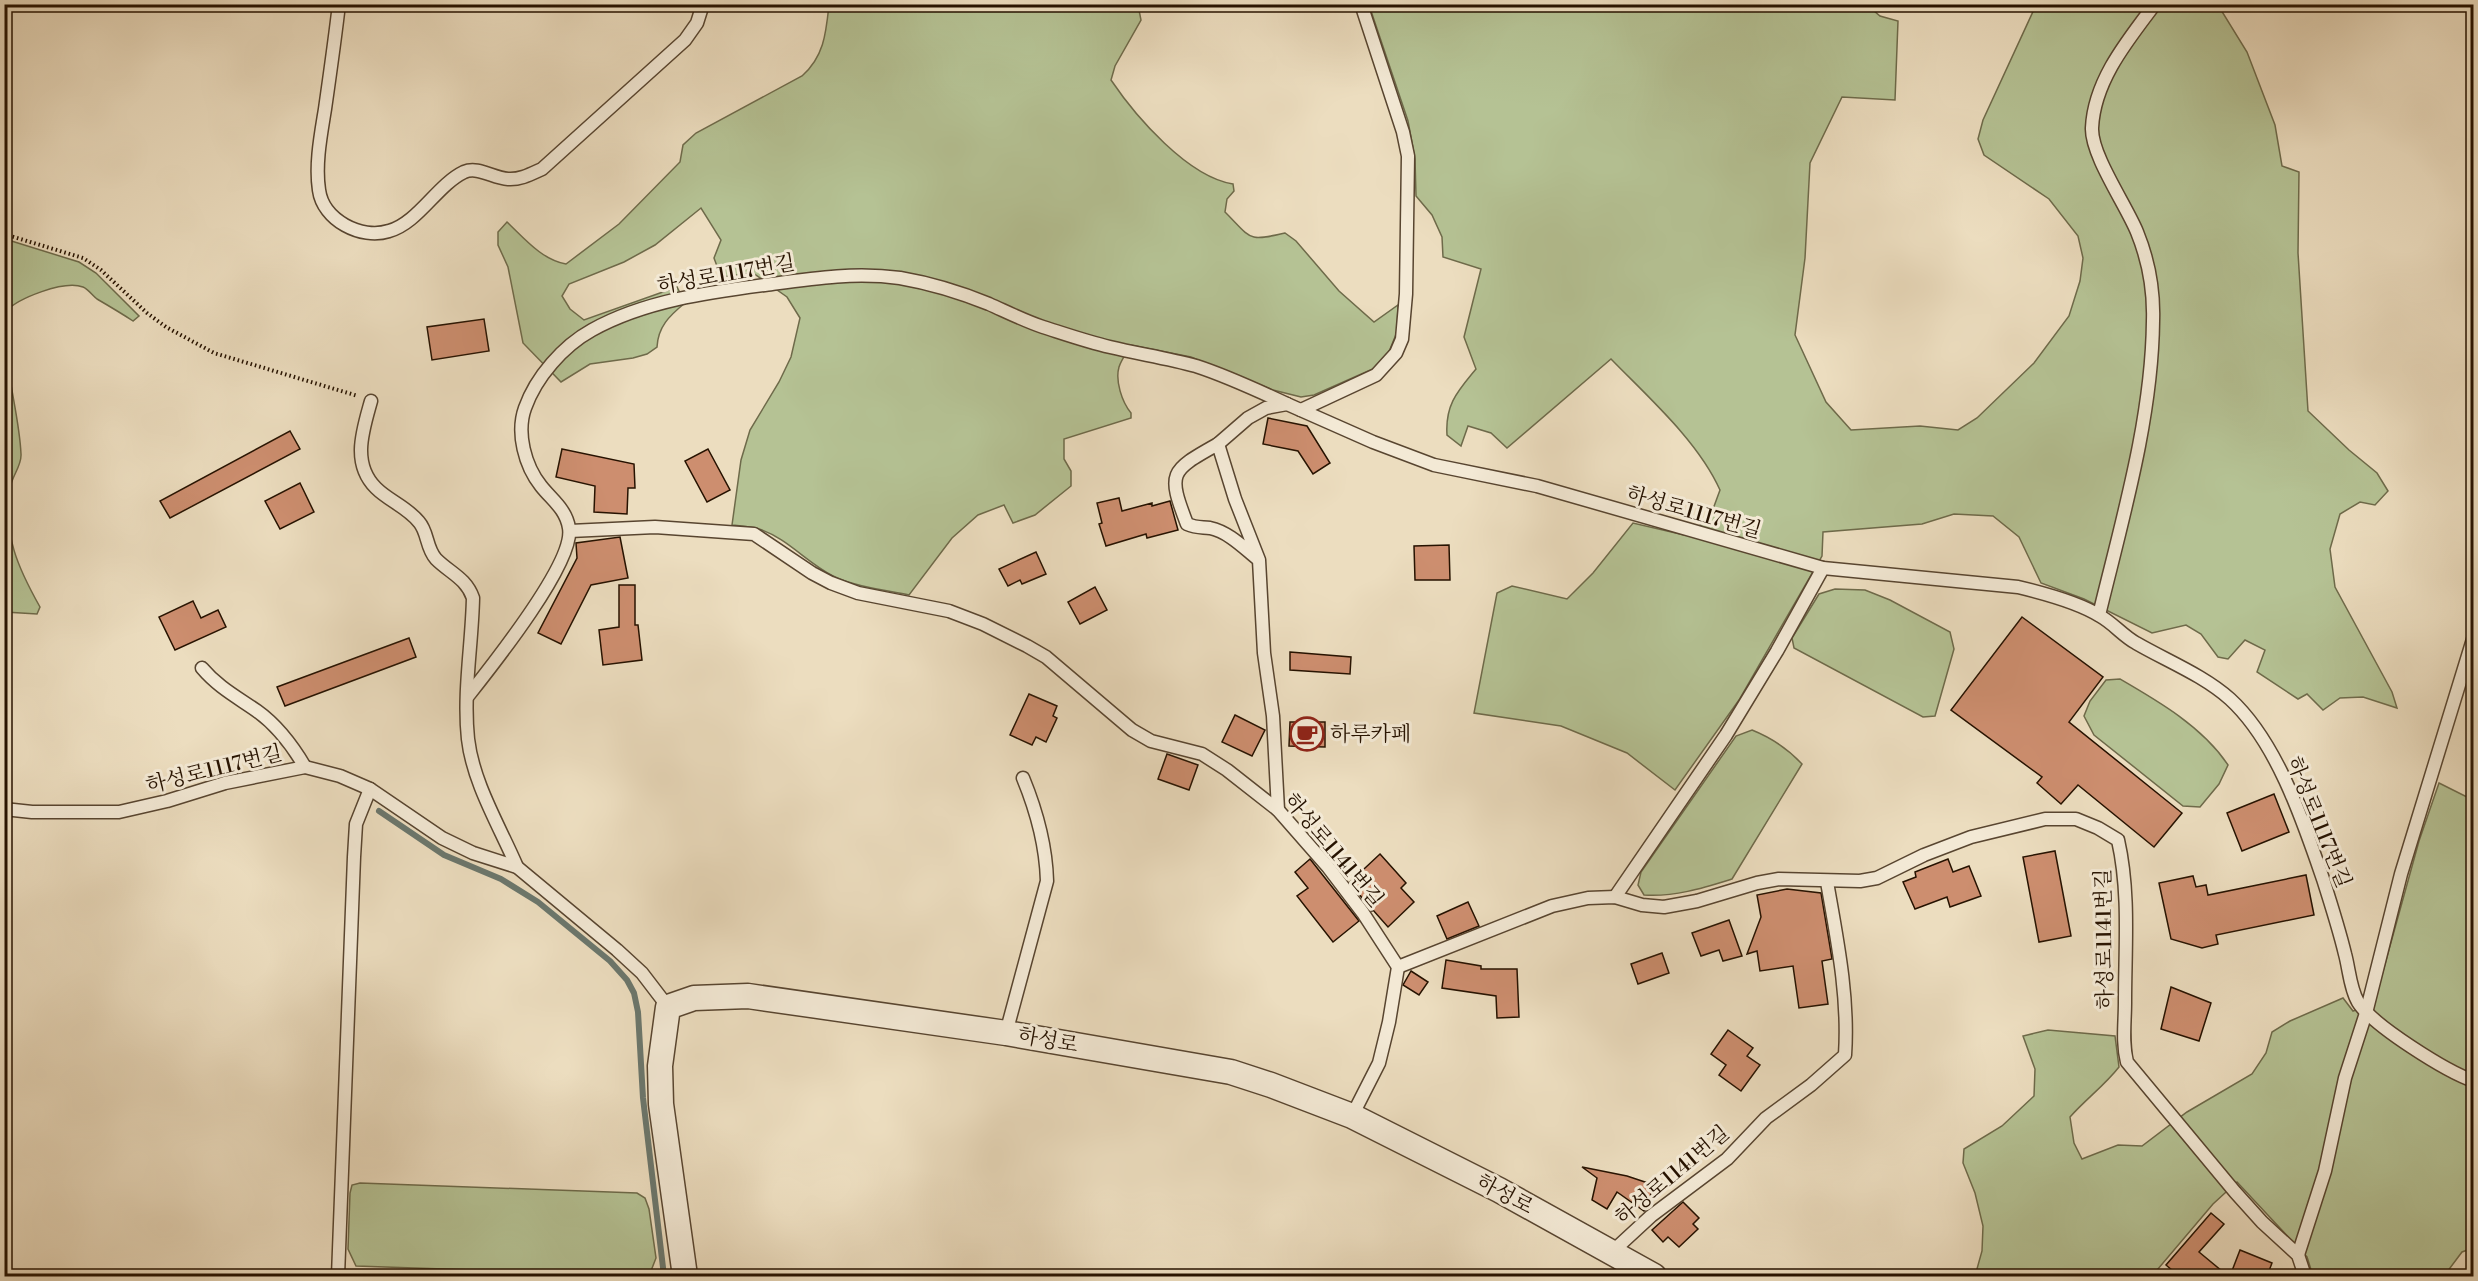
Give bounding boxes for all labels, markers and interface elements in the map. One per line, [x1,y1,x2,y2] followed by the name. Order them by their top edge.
[655,250,797,300] street label: 하성로1117번길
[1623,481,1764,545] street label: 하성로1117번길
[1289,716,1325,752] cafe icon: 하루카페
[1330,722,1411,748] place label: 하루카페
[143,740,285,799] street label: 하성로1117번길
[2280,753,2356,892] street label: 하성로1117번길
[1278,788,1388,913] street label: 하성로1141번길
[2091,868,2119,1010] street label: 하성로1141번길
[1016,1023,1080,1059] street label: 하성로
[1610,1121,1735,1231] street label: 하성로1141번길
[1472,1169,1538,1221] street label: 하성로

